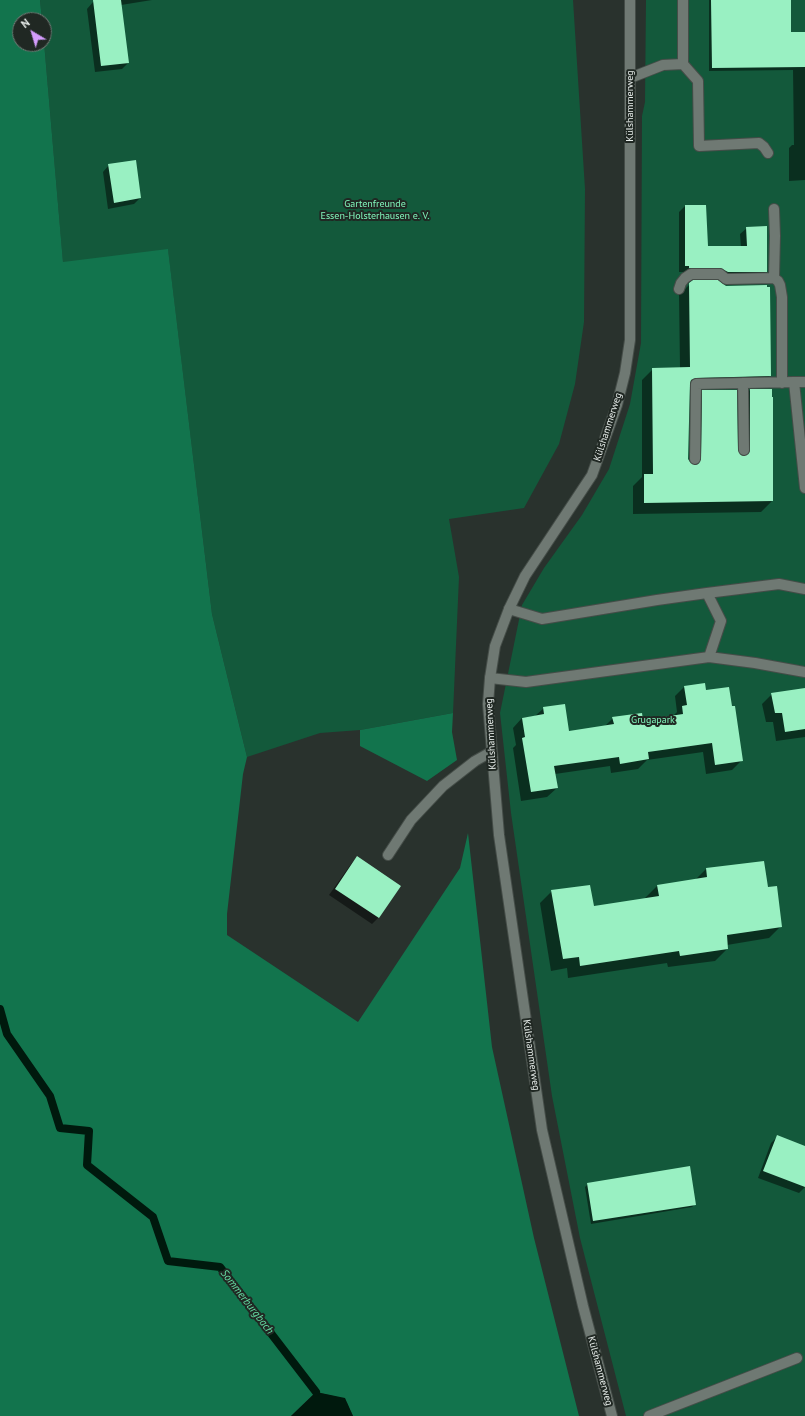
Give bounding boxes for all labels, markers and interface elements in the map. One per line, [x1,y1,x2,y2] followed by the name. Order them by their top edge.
[12,12,52,52] north arrow
[18,16,32,31] text: N
[624,70,636,142] street label: Külshammerweg
[321,198,429,222] park label: Gartenfreunde Essen-Holsterhausen e. V.
[591,391,625,463] street label: Külshammerweg
[483,698,499,770] street label: Külshammerweg
[631,714,675,726] park label: Grugapark
[520,1019,542,1091] street label: Külshammerweg
[218,1267,276,1337] water label: Sommerburgbach
[585,1335,615,1407] street label: Külshammerweg

